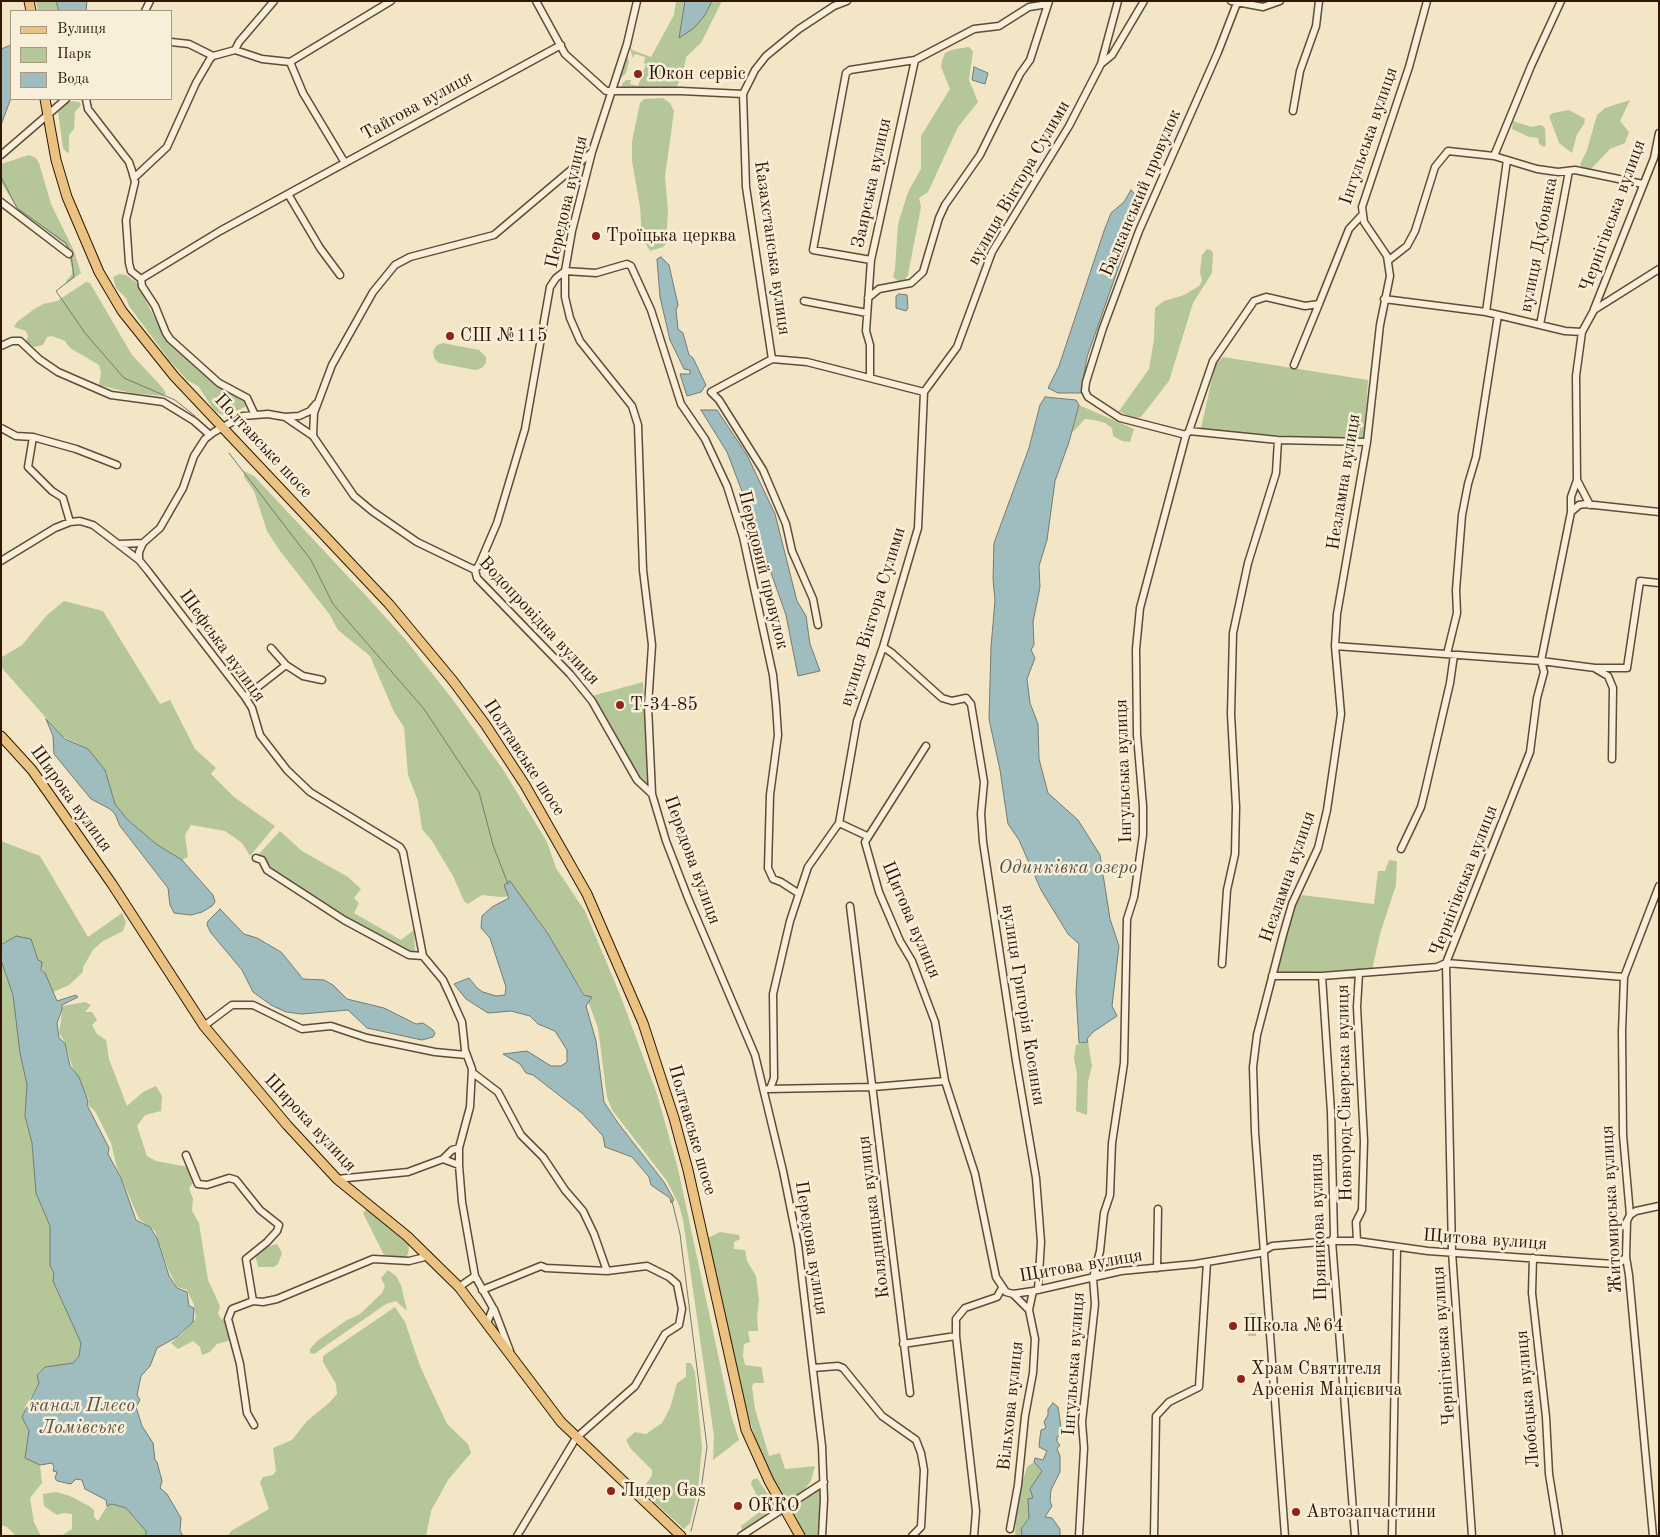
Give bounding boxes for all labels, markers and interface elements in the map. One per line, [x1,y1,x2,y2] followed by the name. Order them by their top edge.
[10,10,172,100] legend
[57,22,106,37] text: Вулиця
[57,47,92,62] text: Парк
[648,63,746,85] place label: Юкон сервіс
[1335,64,1403,208] street label: Інгульська вулиця
[358,66,476,146] street label: Тайгова вулиця
[632,68,644,80] marker: Юкон сервіс
[57,72,89,87] text: Вода
[963,97,1075,269] street label: вулиця Віктора Сулими
[1096,106,1186,280] street label: Балканський провулок
[848,116,896,250] street label: Заярська вулиця
[541,134,593,270] street label: Передова вулиця
[1575,137,1651,295] street label: Чернігівська вулиця
[749,159,795,337] street label: Казахстанська вулиця
[1515,176,1563,314] street label: вулиця Дубовика
[606,225,736,247] place label: Троїцька церква
[590,230,602,242] marker: Троїцька церква
[460,325,547,347] place label: СШ №115
[444,330,456,342] marker: СШ №115
[209,389,317,503] street label: Полтавське шосе
[1323,412,1365,552] street label: Незламна вулиця
[733,488,793,652] street label: Передовий провулок
[835,525,911,709] street label: вулиця Віктора Сулими
[474,552,604,690] street label: Водопровідна вулиця
[174,586,270,706] street label: Шефська вулиця
[630,694,698,716] place label: Т-34-85
[478,696,570,820] street label: Полтавське шосе
[614,699,626,711] marker: Т-34-85
[1111,699,1137,843] street label: Інгульська вулиця
[25,742,117,856] street label: Широка вулиця
[659,793,725,927] street label: Передова вулиця
[1425,802,1503,960] street label: Чернігівська вулиця
[1255,808,1321,946] street label: Незламна вулиця
[999,857,1137,879] water label: Одинківка озеро
[877,858,945,982] street label: Щитова вулиця
[996,903,1050,1107] street label: вулиця Григорія Косинки
[1332,984,1358,1202] street label: Новгород-Сіверська вулиця
[663,1062,721,1198] street label: Полтавське шосе
[259,1070,361,1176] street label: Широка вулиця
[1597,1125,1627,1293] street label: Житомирська вулиця
[853,1134,895,1300] street label: Колядницька вулиця
[1306,1153,1332,1301] street label: Пряникова вулиця
[790,1179,832,1317] street label: Передова вулиця
[1422,1225,1548,1255] street label: Щитова вулиця
[1018,1245,1144,1287] street label: Щитова вулиця
[1428,1265,1460,1427] street label: Чернігівська вулиця
[1058,1291,1090,1437] street label: Інгульська вулиця
[1243,1315,1344,1337] place label: Школа №64
[1227,1320,1239,1332] marker: Школа №64
[1511,1329,1545,1469] street label: Любецька вулиця
[993,1340,1029,1472] street label: Вільхова вулиця
[1251,1358,1402,1400] place label: Храм Святителя Арсенія Мацієвича
[1235,1373,1247,1385] marker: Храм Святителя Арсенія Мацієвича
[29,1395,135,1439] water label: канал Плесо Ломівське
[621,1480,706,1502] place label: Лидер Gas
[605,1485,617,1497] marker: Лидер Gas
[748,1495,799,1517] place label: ОККО
[732,1500,744,1512] marker: ОККО
[1306,1501,1436,1523] place label: Автозапчастини
[1290,1506,1302,1518] marker: Автозапчастини

